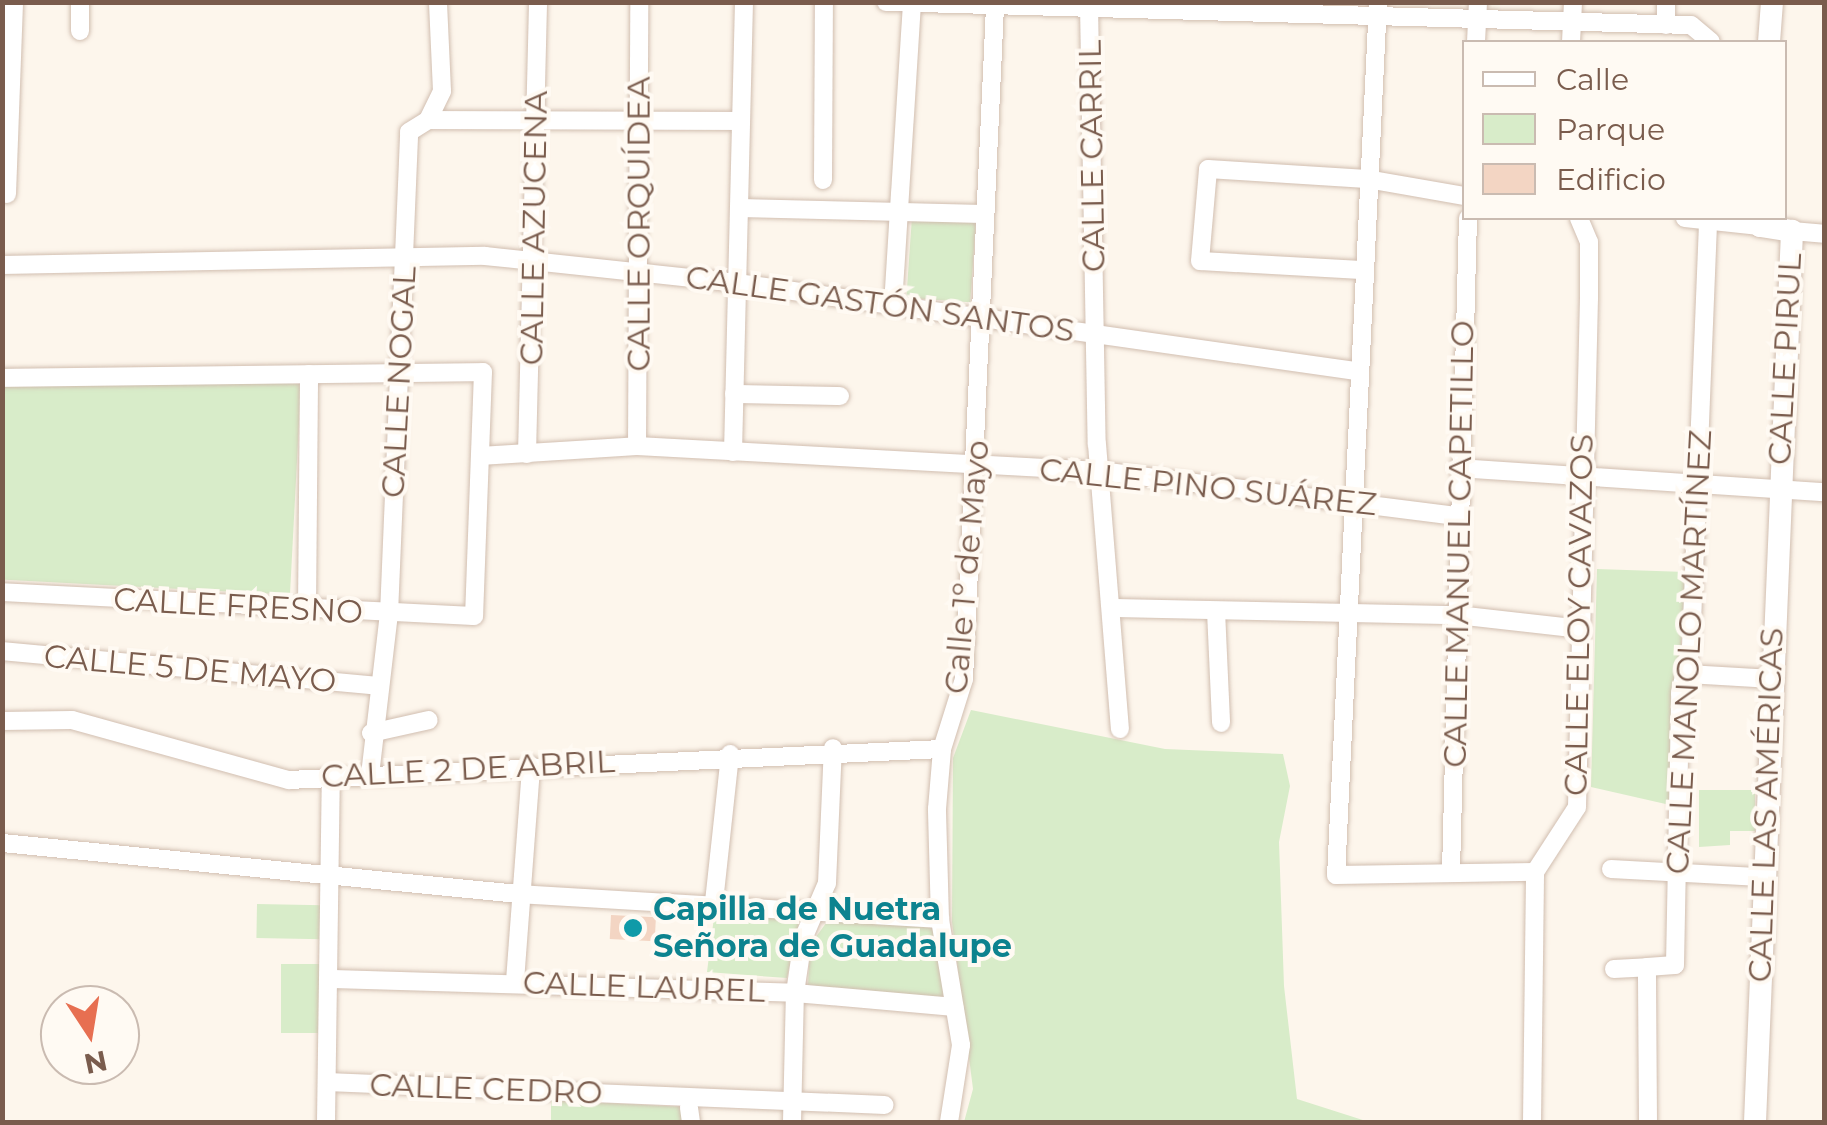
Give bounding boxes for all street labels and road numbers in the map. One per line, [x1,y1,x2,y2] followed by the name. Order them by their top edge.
[1071,39,1113,273] street label: CALLE CARRIL
[620,76,658,372] street label: CALLE ORQUÍDEA
[512,90,556,366] street label: CALLE AZUCENA
[1760,252,1810,466] street label: CALLE PIRUL
[683,258,1077,350] street label: CALLE GASTÓN SANTOS
[374,265,424,499] street label: CALLE NOGAL
[1436,320,1482,768] street label: CALLE MANUEL CAPETILLO
[1658,429,1720,875] street label: CALLE MANOLO MARTÍNEZ
[1557,434,1601,796] street label: CALLE ELOY CAVAZOS
[937,439,997,695] street label: Calle 1º de Mayo
[1037,450,1379,524] street label: CALLE PINO SUÁREZ
[112,580,364,632] street label: CALLE FRESNO
[1741,627,1791,983] street label: CALLE LAS AMÉRICAS
[42,637,338,701] street label: CALLE 5 DE MAYO
[320,742,616,796] street label: CALLE 2 DE ABRIL
[522,964,766,1010] street label: CALLE LAUREL
[369,1066,603,1112] street label: CALLE CEDRO

